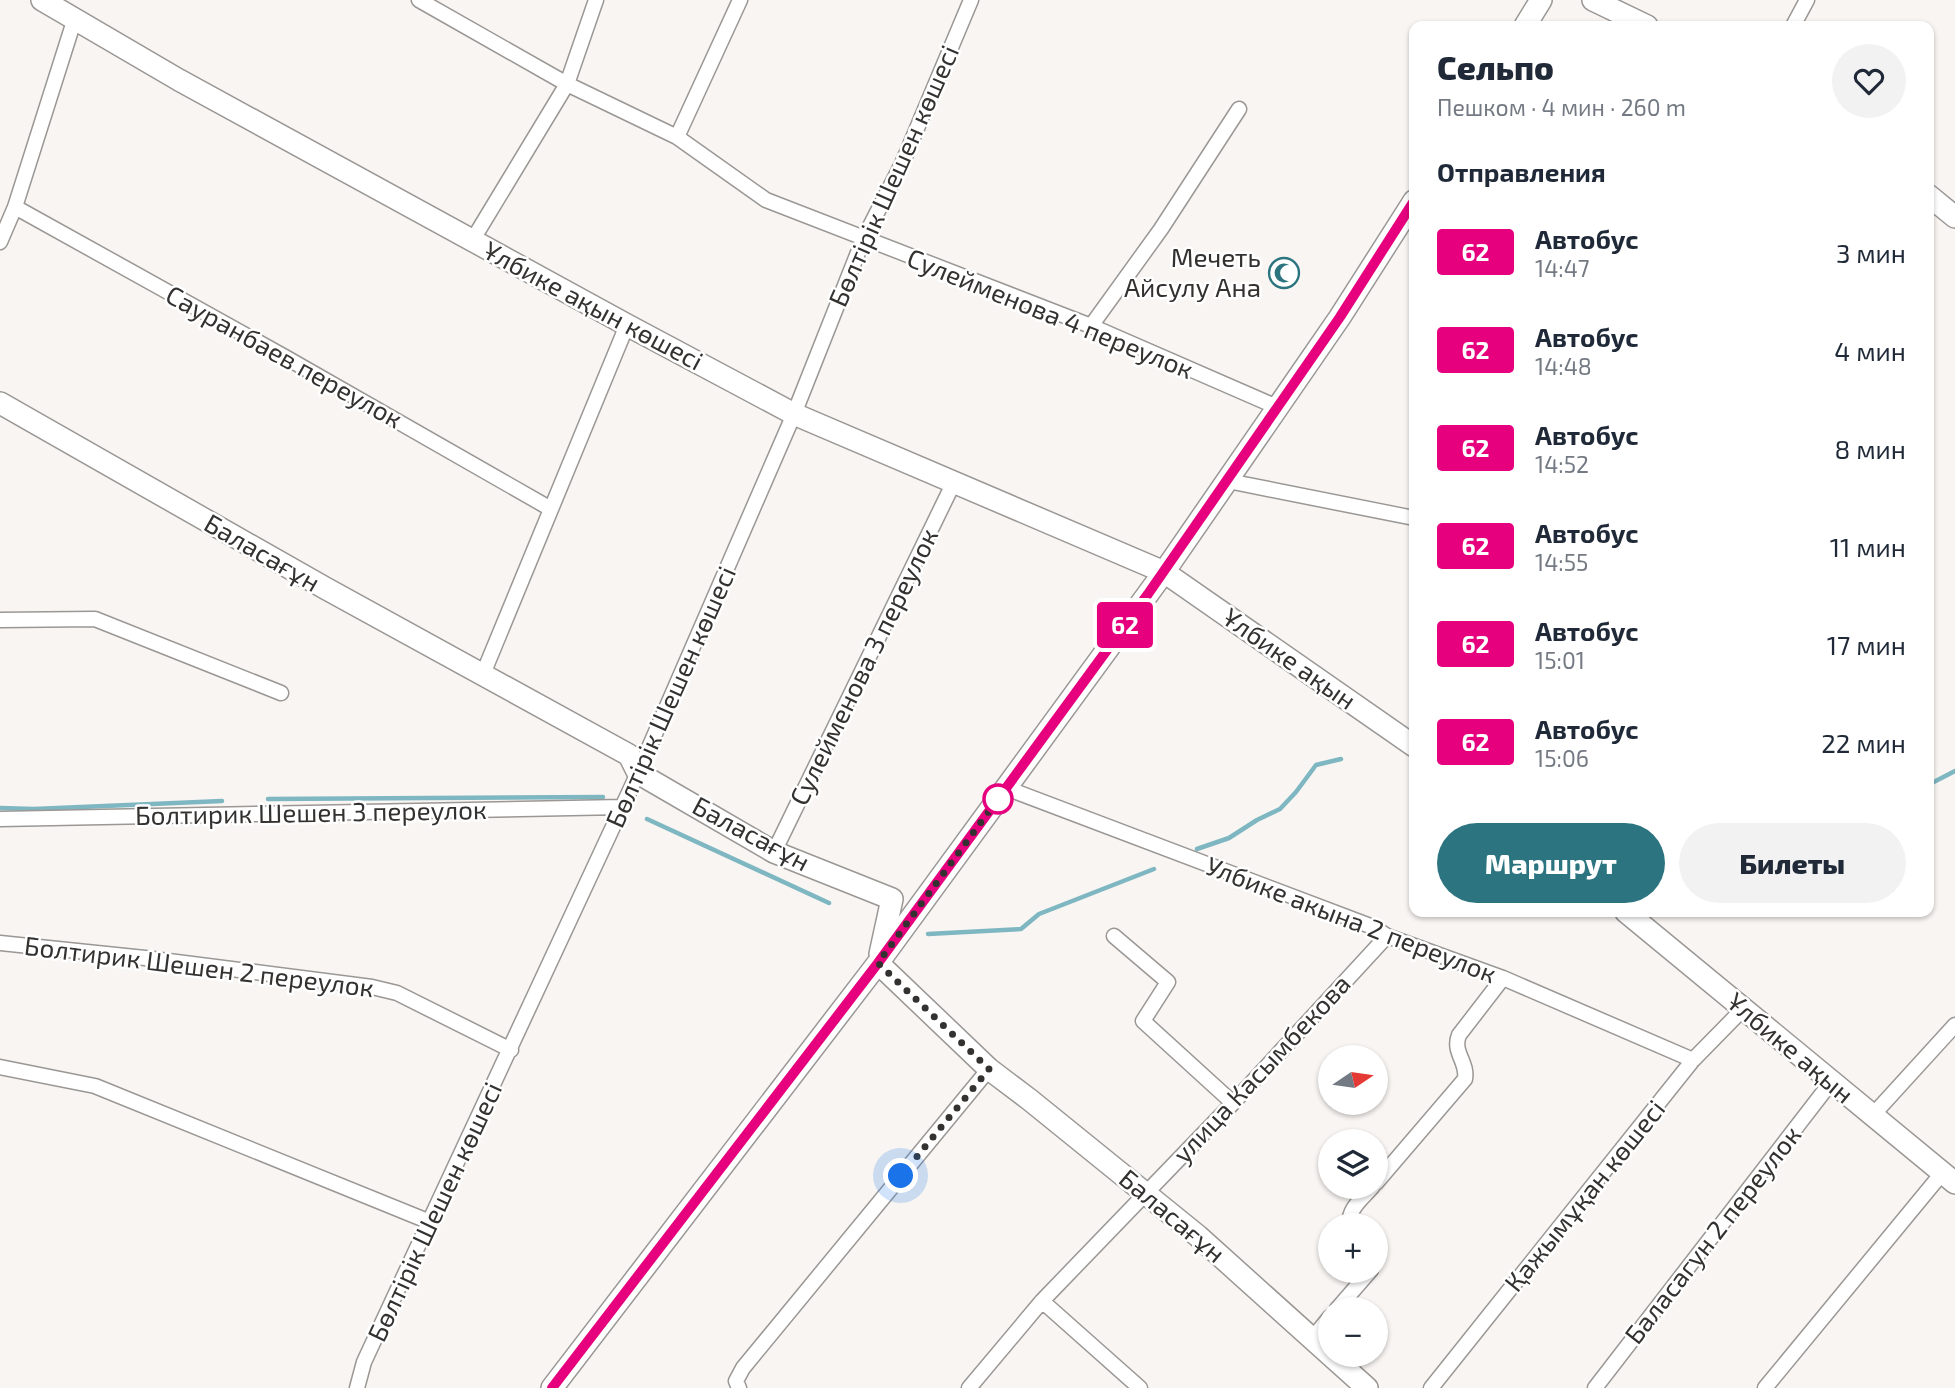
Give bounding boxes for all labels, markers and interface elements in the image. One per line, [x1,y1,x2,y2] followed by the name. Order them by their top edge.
[821,40,964,311] street label: Бөлтірік Шешен көшесі
[1832,44,1906,118] button: heart
[1437,47,1554,87] text: Сельпо
[1437,93,1686,121] text: Пешком · 4 мин · 260 m
[1437,156,1606,187] text: Отправления
[1535,223,1638,254] text: Автобус
[479,234,709,376] street label: Ұлбике ақын көшесі
[1461,237,1490,266] text: 62
[1836,237,1906,268] text: 3 мин
[903,241,1198,385] street label: Сулейменова 4 переулок
[1124,241,1261,303] place label: Мечеть Айсулу Ана
[1535,254,1590,282] text: 14:47
[1267,256,1301,290] mosque icon: Мечеть Айсулу Ана
[161,278,408,435] street label: Сауранбаев переулок
[1535,321,1638,352] text: Автобус
[1461,335,1490,364] text: 62
[1834,335,1906,366] text: 4 мин
[1535,352,1592,380] text: 14:48
[1535,419,1638,450] text: Автобус
[1461,433,1490,462] text: 62
[1835,433,1906,464] text: 8 мин
[1535,450,1589,478] text: 14:52
[199,506,326,597] street label: Баласағұн
[1535,517,1638,548] text: Автобус
[782,523,944,810] street label: Сулейменова 3 переулок
[1461,531,1490,560] text: 62
[1830,531,1906,562] text: 11 мин
[1535,548,1588,576] text: 14:55
[598,561,741,832] street label: Бөлтірік Шешен көшесі
[1217,600,1362,715] street label: Ұлбике ақын
[1094,602,1156,648] line badge: 62
[1111,610,1139,639] text: 62
[1535,615,1638,646] text: Автобус
[1461,629,1490,658] text: 62
[1827,629,1906,660] text: 17 мин
[1535,646,1585,674] text: 15:01
[1535,713,1638,744] text: Автобус
[1461,727,1490,756] text: 62
[1821,727,1906,758] text: 22 мин
[1535,744,1589,772] text: 15:06
[983,784,1013,814] unlabelled marker
[688,789,816,876] street label: Баласағұн
[135,793,487,831] street label: Болтирик Шешен 3 переулок
[1437,823,1665,903] button: Маршрут
[1679,823,1906,903] button: Билеты
[1202,849,1501,989] street label: Улбике акына 2 переулок
[22,929,376,1003] street label: Болтирик Шешен 2 переулок
[1166,968,1357,1169] street label: улица Касымбекова
[1721,985,1860,1109] street label: Ұлбике ақын
[1318,1045,1388,1115] north arrow
[1318,1045,1388,1367] map controls
[360,1077,507,1346] street label: Бөлтірік Шешен көшесі
[1497,1093,1671,1297] street label: Қажымұқан көшесі
[1617,1119,1807,1350] street label: Баласагун 2 переулок
[1318,1129,1388,1199] button: layers
[883,1158,918,1193] your location
[1114,1162,1232,1268] street label: Баласағұн
[1318,1213,1388,1283] button: +
[1318,1297,1388,1367] button: −

